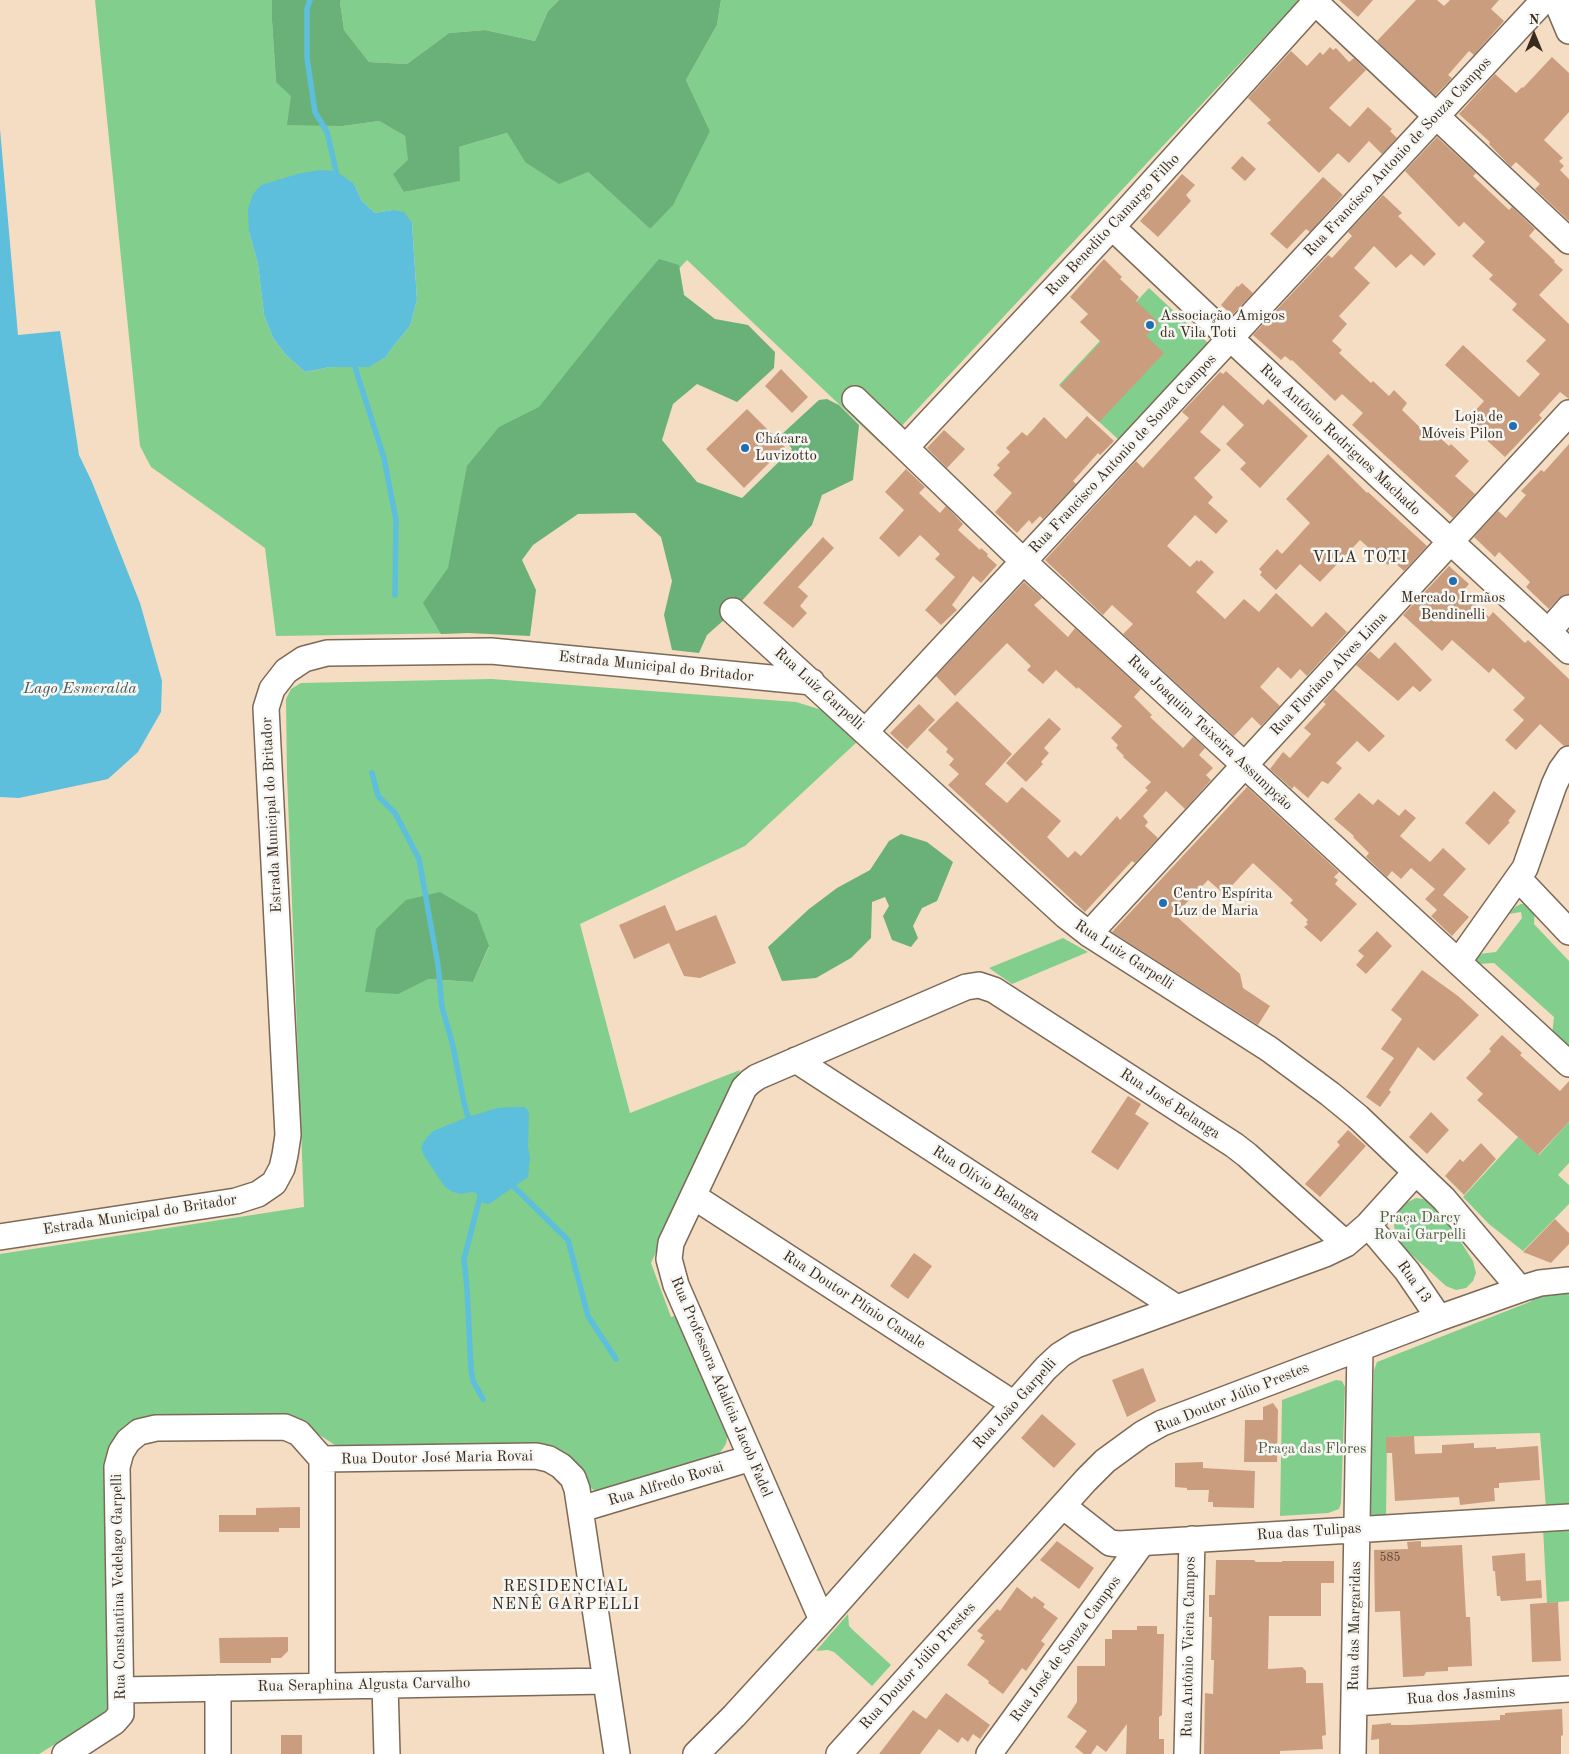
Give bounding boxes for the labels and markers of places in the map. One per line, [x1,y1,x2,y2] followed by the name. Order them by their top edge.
[1160,307,1285,342] place label: Associação Amigos da Vila Toti
[1144,319,1156,331] marker: Associação Amigos da Vila Toti
[1421,408,1503,443] place label: Loja de Móveis Pilon
[1507,420,1519,432] marker: Loja de Móveis Pilon
[755,430,817,465] place label: Chácara Luvizotto
[739,442,751,454] marker: Chácara Luvizotto
[1447,575,1459,587] marker: Mercado Irmãos Bendinelli
[1401,589,1505,624] place label: Mercado Irmãos Bendinelli
[1173,885,1273,920] place label: Centro Espírita Luz de Maria
[1157,897,1169,909] marker: Centro Espírita Luz de Maria

